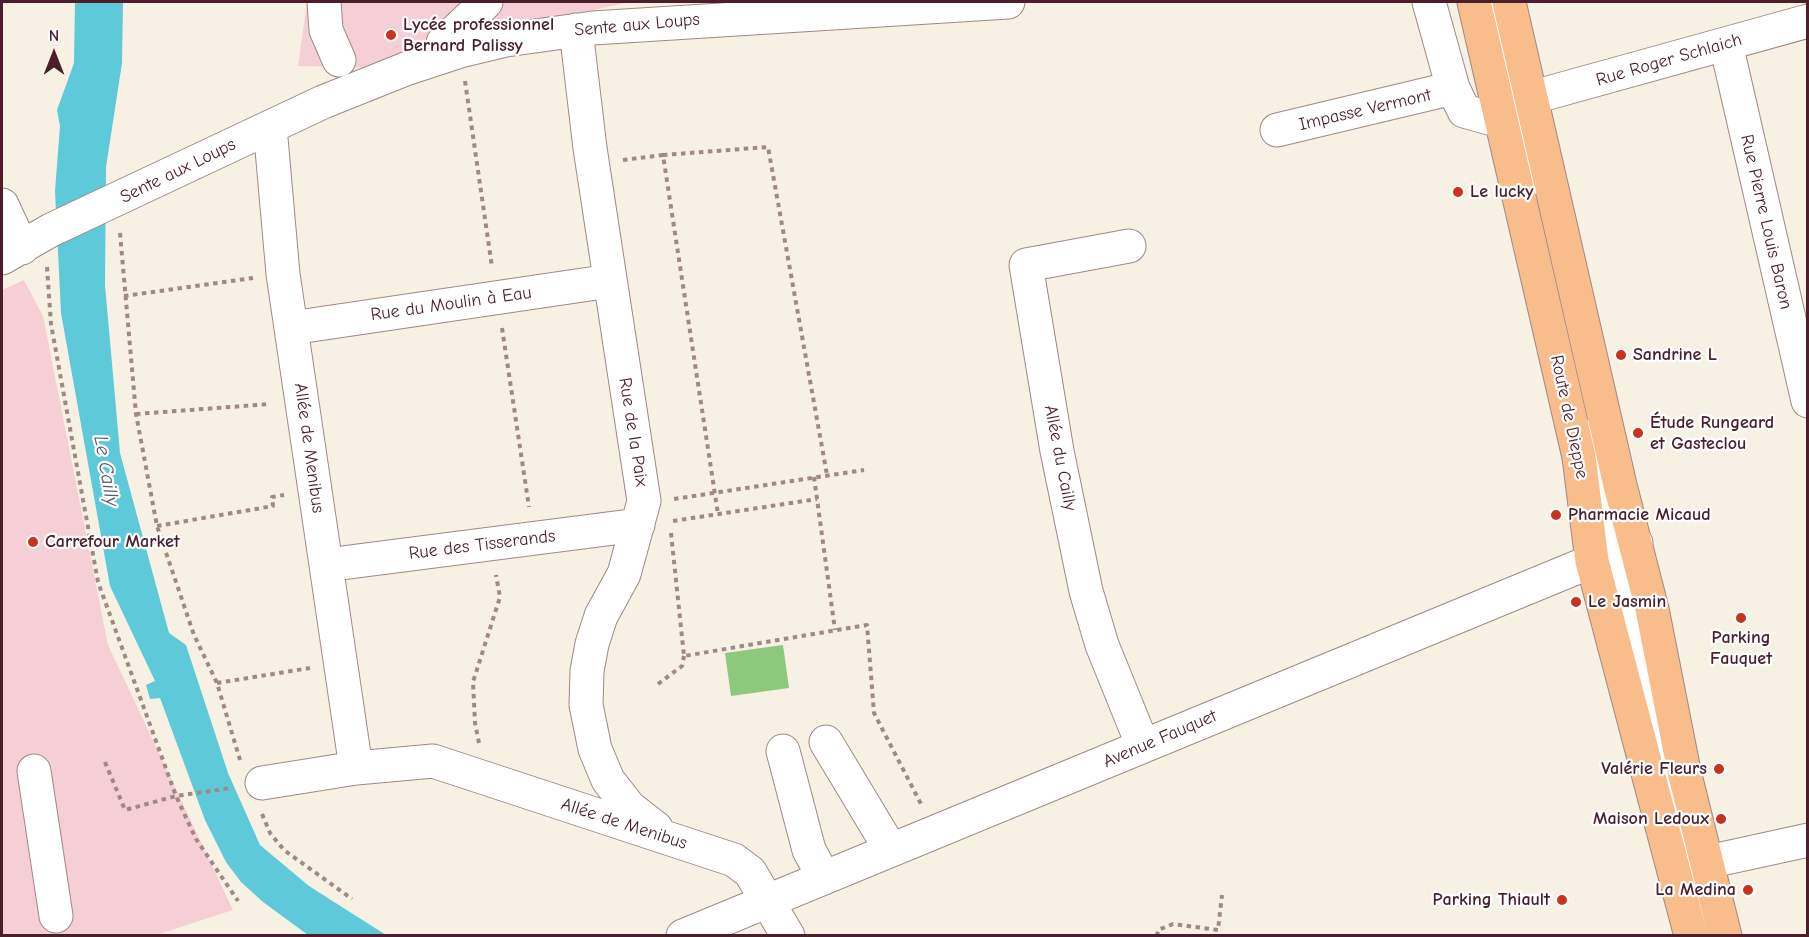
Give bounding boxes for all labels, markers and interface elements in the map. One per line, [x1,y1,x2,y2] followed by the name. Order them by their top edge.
[573,9,701,41] street label: Sente aux Loups
[403,14,554,57] place label: Lycée professionnel Bernard Palissy
[24,24,84,84] north arrow
[49,27,59,45] text: N
[384,28,398,42] marker: Lycée professionnel Bernard Palissy
[1594,29,1744,91] street label: Rue Roger Schlaich
[1297,84,1433,136] street label: Impasse Vermont
[1735,132,1797,312] street label: Rue Pierre Louis Baron
[117,134,239,208] street label: Sente aux Loups
[1470,181,1534,203] place label: Le lucky
[1451,185,1465,199] marker: Le lucky
[369,282,533,326] street label: Rue du Moulin à Eau
[1633,344,1717,366] place label: Sandrine L
[1614,348,1628,362] marker: Sandrine L
[1545,353,1593,481] street label: Route de Dieppe
[614,376,652,488] street label: Rue de la Paix
[289,381,329,515] street label: Allée de Menibus
[1039,403,1081,513] street label: Allée du Cailly
[1650,412,1774,454] place label: Étude Rungeard et Gasteclou
[1631,426,1645,440] marker: Étude Rungeard et Gasteclou
[88,434,124,508] water label: Le Cailly
[1568,504,1711,526] place label: Pharmacie Micaud
[1549,508,1563,522] marker: Pharmacie Micaud
[407,525,557,565] street label: Rue des Tisserands
[45,531,180,553] place label: Carrefour Market
[26,535,40,549] marker: Carrefour Market
[1588,591,1666,613] place label: Le Jasmin
[1569,595,1583,609] marker: Le Jasmin
[1734,611,1748,625] marker: Parking Fauquet
[1710,627,1772,670] place label: Parking Fauquet
[1100,705,1220,773] street label: Avenue Fauquet
[1601,758,1707,780] place label: Valérie Fleurs
[1712,762,1726,776] marker: Valérie Fleurs
[558,793,690,855] street label: Allée de Menibus
[1593,808,1709,830] place label: Maison Ledoux
[1714,812,1728,826] marker: Maison Ledoux
[1655,879,1736,901] place label: La Medina
[1741,883,1755,897] marker: La Medina
[1433,889,1550,911] place label: Parking Thiault
[1555,893,1569,907] marker: Parking Thiault

